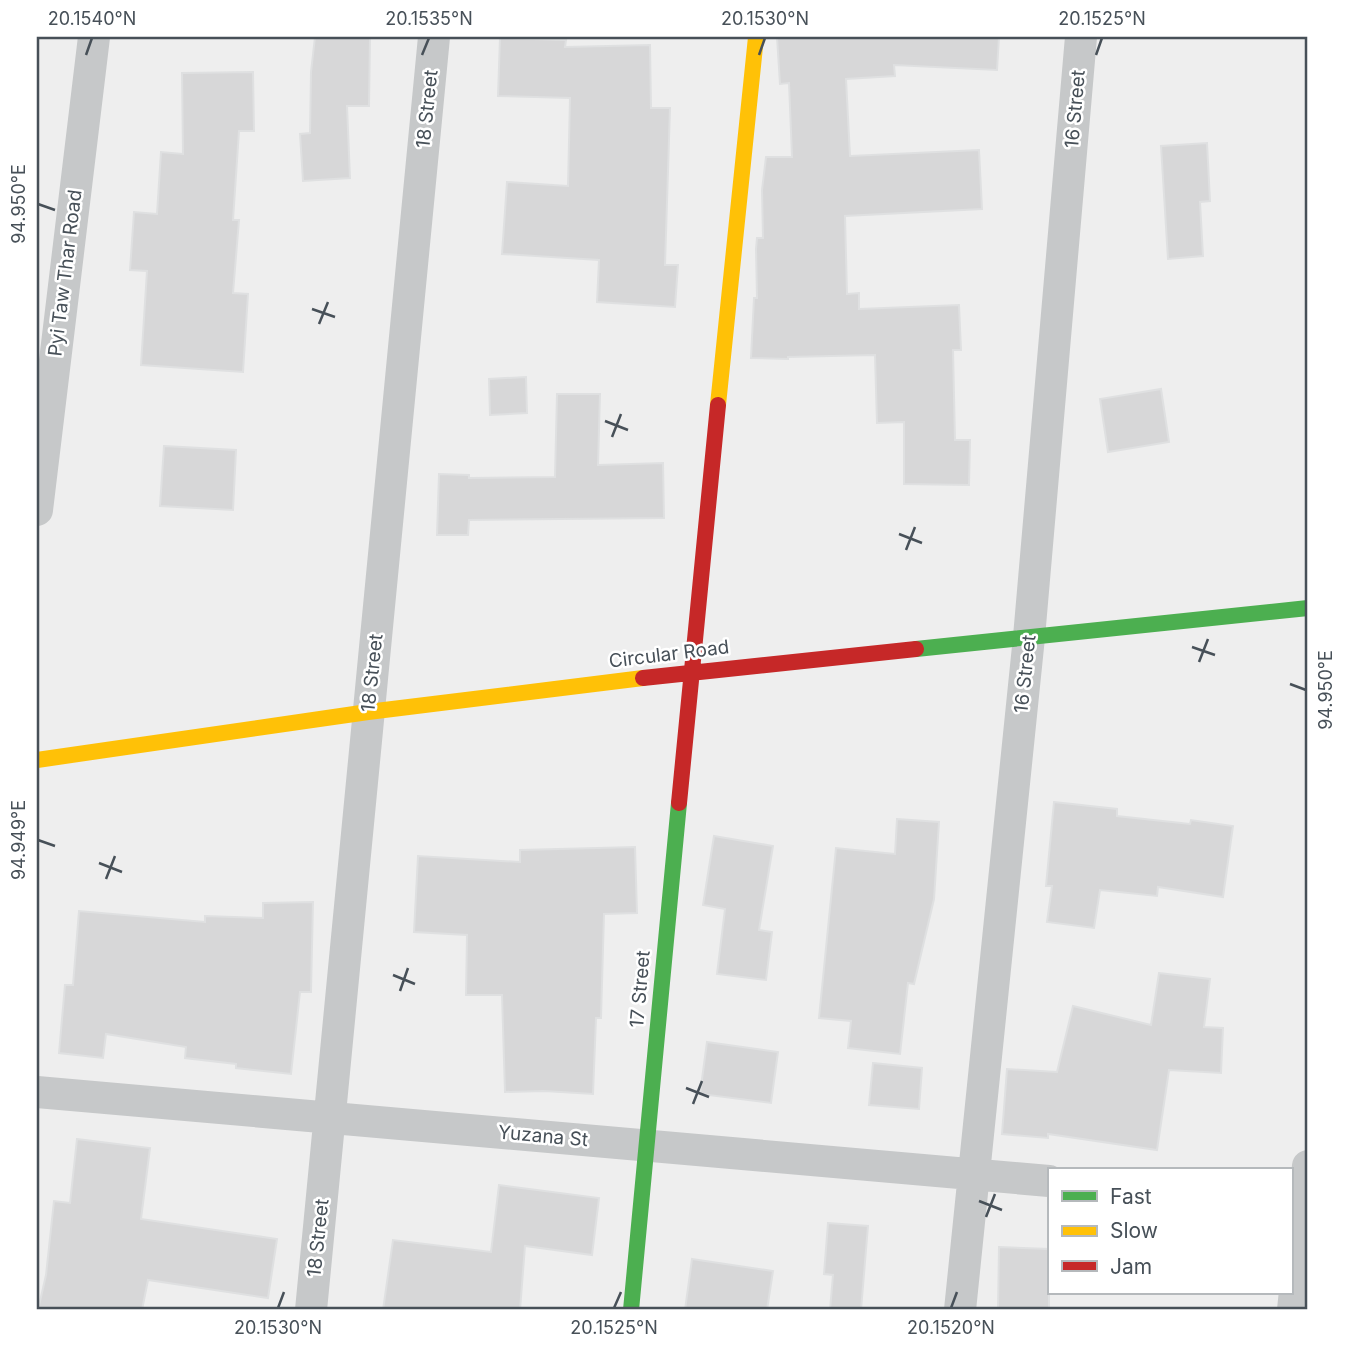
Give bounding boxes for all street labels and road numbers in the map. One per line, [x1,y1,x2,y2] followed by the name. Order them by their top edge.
[411,69,443,149] street label: 18 Street
[1060,69,1090,149] street label: 16 Street
[43,188,87,358] street label: Pyi Taw Thar Road
[356,633,388,713] street label: 18 Street
[1009,634,1041,714] street label: 16 Street
[608,635,730,673] street label: Circular Road
[625,949,655,1029] street label: 17 Street
[497,1121,589,1151] street label: Yuzana St
[302,1198,334,1278] street label: 18 Street

